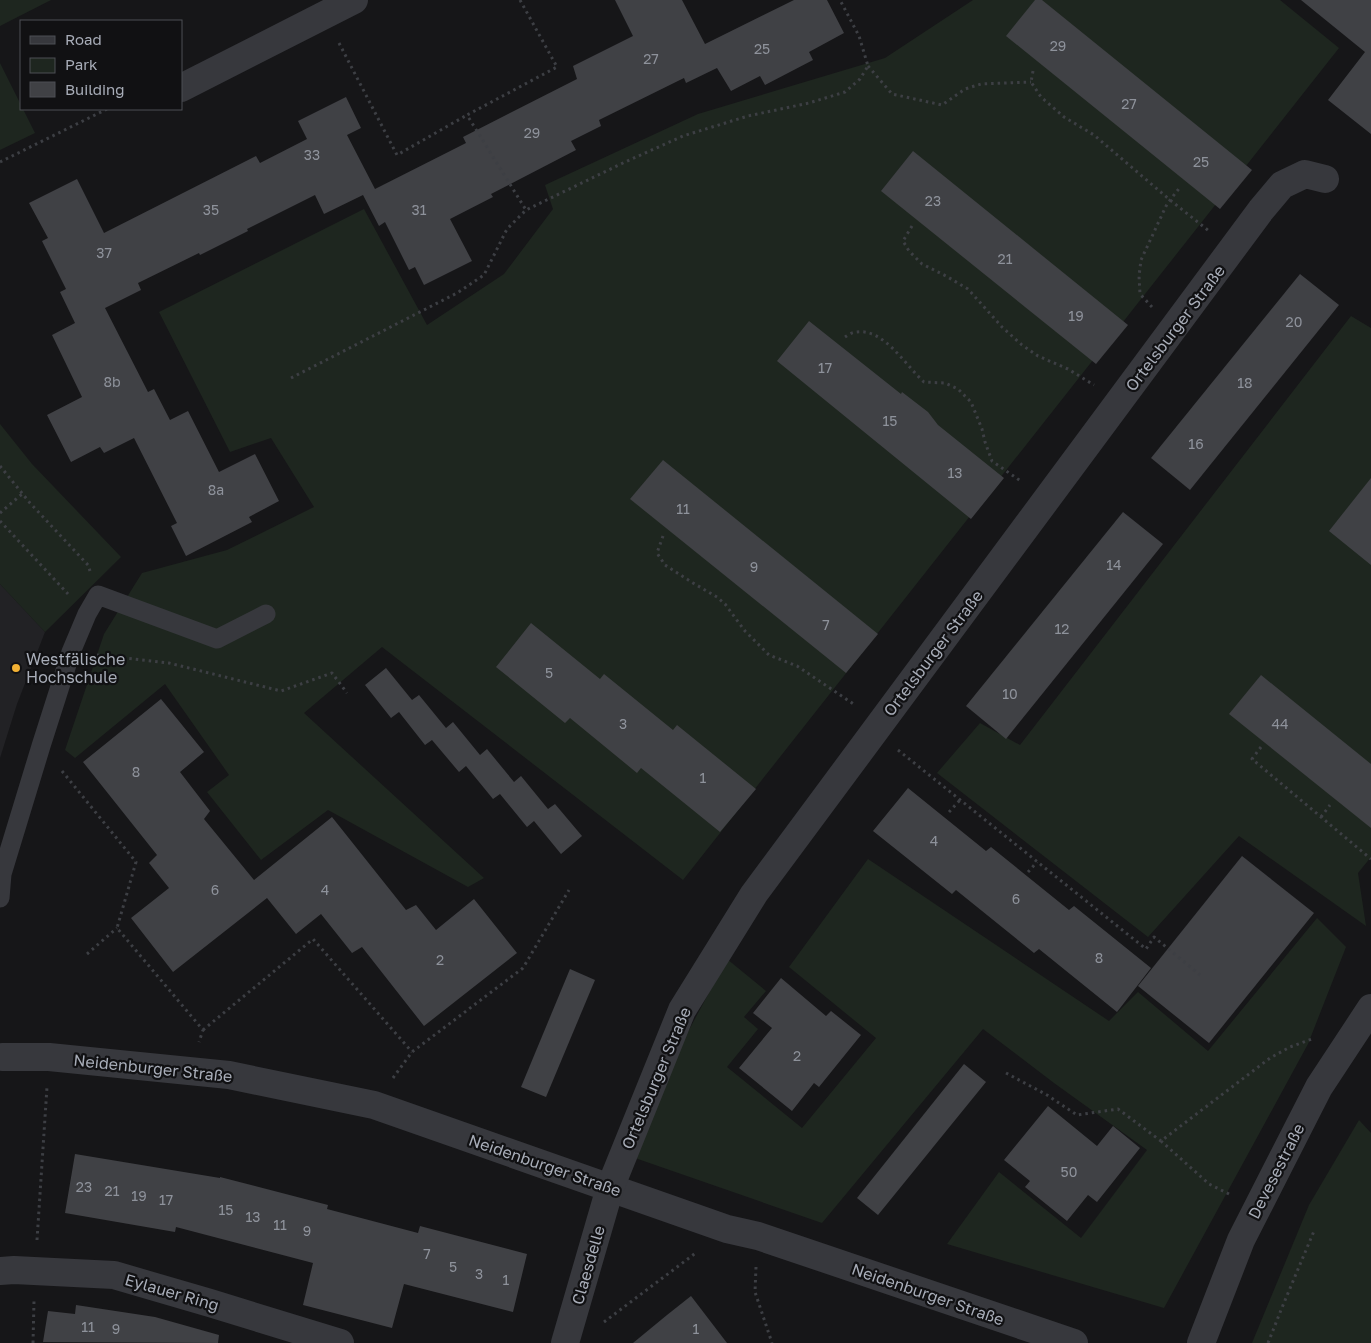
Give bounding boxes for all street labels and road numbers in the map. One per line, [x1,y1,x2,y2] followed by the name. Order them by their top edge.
[1121,261,1229,395] street label: Ortelsburger Straße
[879,586,987,720] street label: Ortelsburger Straße
[617,1004,695,1152] street label: Ortelsburger Straße
[73,1050,233,1086] street label: Neidenburger Straße
[1243,1120,1309,1222] street label: Devesestraße
[466,1130,624,1200] street label: Neidenburger Straße
[567,1223,609,1307] street label: Claesdelle
[849,1259,1007,1329] street label: Neidenburger Straße
[123,1269,221,1315] street label: Eylauer Ring

